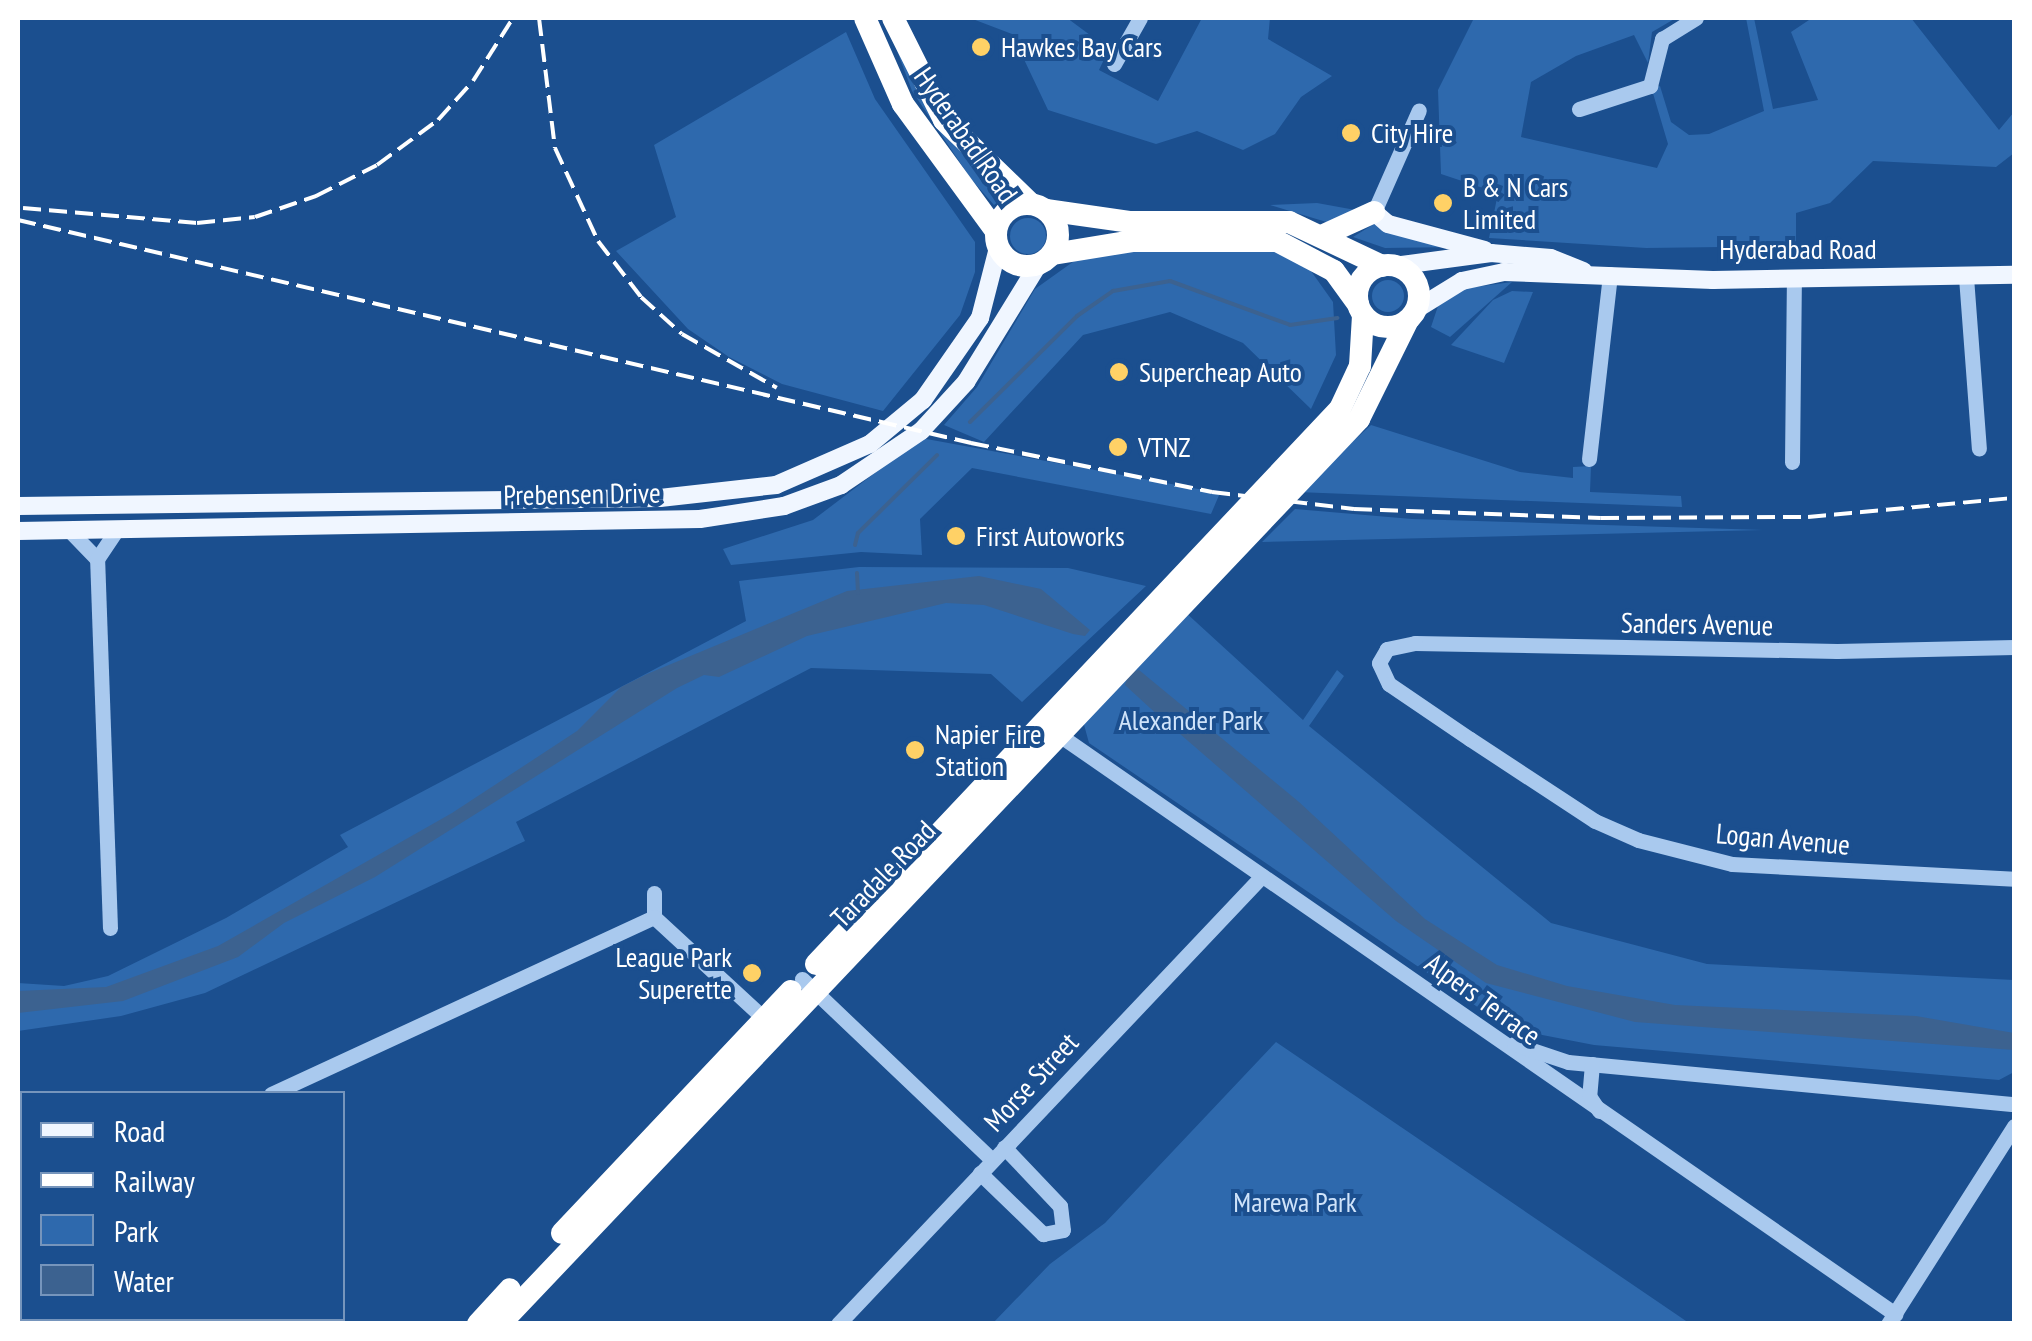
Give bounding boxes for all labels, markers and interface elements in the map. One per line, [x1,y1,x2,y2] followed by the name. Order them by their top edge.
[1001,30,1163,64] place label: Hawkes Bay Cars
[970,36,992,58] marker: Hawkes Bay Cars
[907,61,1025,209] street label: Hyderabad Road
[1371,116,1454,150] place label: City Hire
[1340,122,1362,144] marker: City Hire
[1463,170,1568,236] place label: B & N Cars Limited
[1432,192,1454,214] marker: B & N Cars Limited
[1719,232,1877,266] street label: Hyderabad Road
[1139,355,1303,389] place label: Supercheap Auto
[1108,361,1130,383] marker: Supercheap Auto
[1138,430,1191,464] place label: VTNZ
[1107,436,1129,458] marker: VTNZ
[503,476,661,512] street label: Prebensen Drive
[976,519,1125,553] place label: First Autoworks
[945,525,967,547] marker: First Autoworks
[1620,606,1774,642] street label: Sanders Avenue
[1119,703,1263,737] park label: Alexander Park
[935,717,1042,783] place label: Napier Fire Station
[904,739,926,761] marker: Napier Fire Station
[824,814,942,934] street label: Taradale Road
[1714,816,1852,862] street label: Logan Avenue
[615,940,732,1006] place label: League Park Superette
[1418,946,1548,1052] street label: Alpers Terrace
[741,962,763,984] marker: League Park Superette
[977,1026,1085,1138] street label: Morse Street
[20,1091,345,1321] legend
[114,1111,165,1150] text: Road
[114,1161,195,1200] text: Railway
[1233,1185,1357,1219] park label: Marewa Park
[114,1211,159,1250] text: Park
[114,1261,174,1300] text: Water

